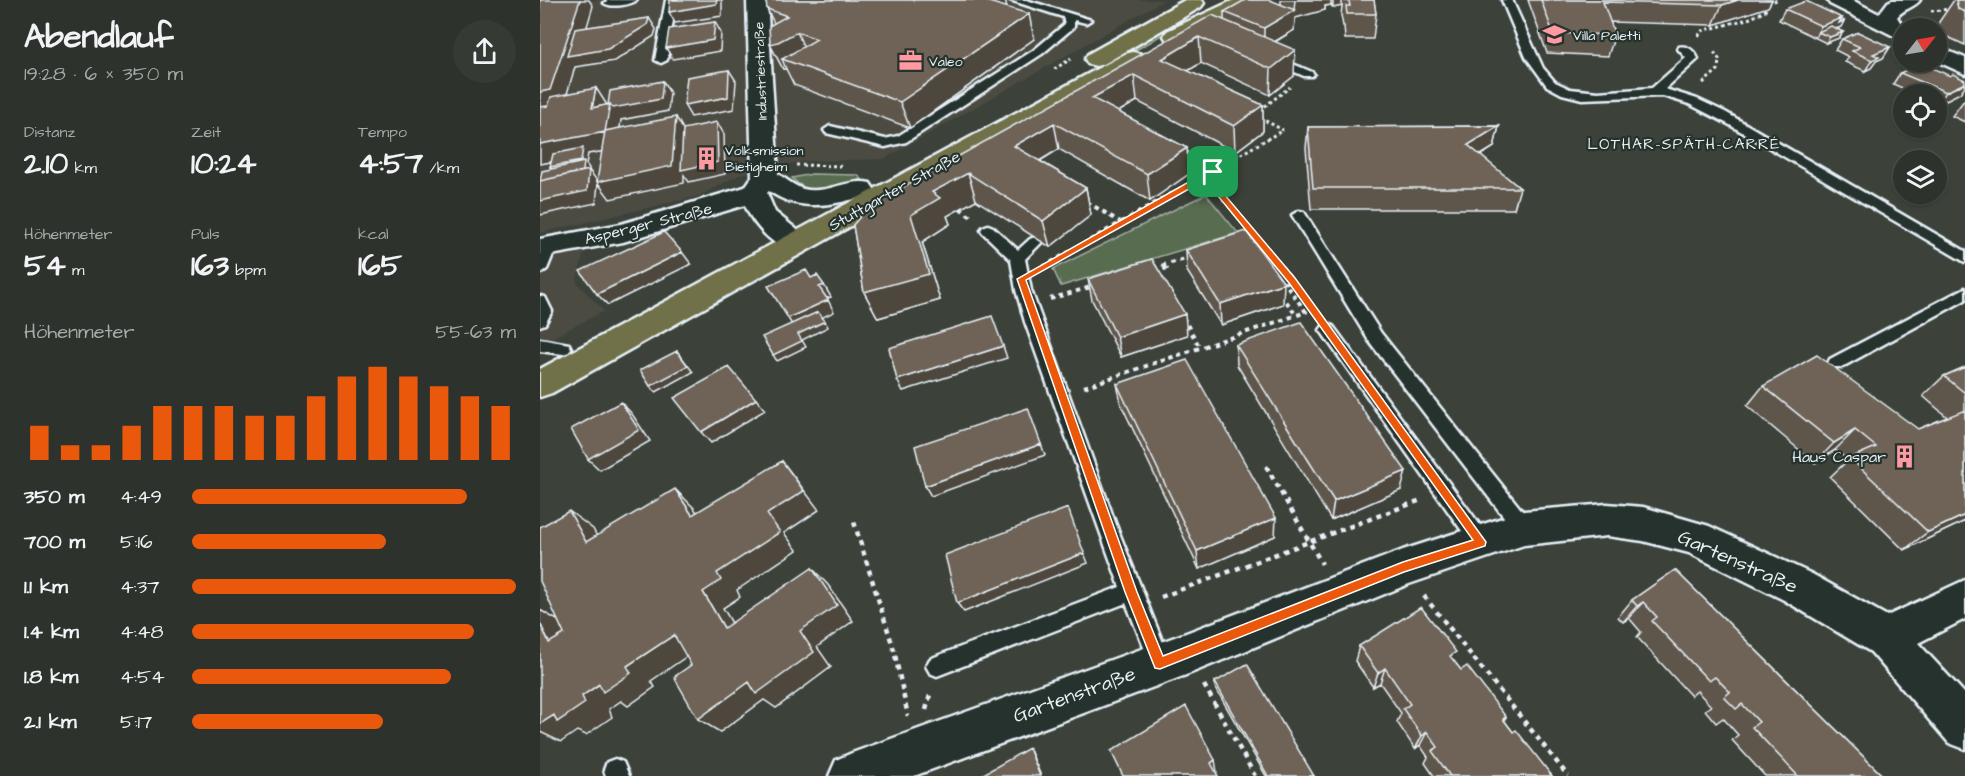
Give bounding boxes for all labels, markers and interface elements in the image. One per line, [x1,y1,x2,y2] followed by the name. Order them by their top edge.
[24,14,173,60] text: Abendlauf
[1893,18,1947,72] north arrow
[1893,18,1947,204] map controls
[453,20,516,83] button: share
[749,21,773,121] street label: Industriestraße
[1542,22,1568,48] school or university icon: Villa Paletti
[1573,26,1640,46] place label: Villa Paletti
[898,48,924,74] office icon: Valeo
[929,52,963,72] place label: Valeo
[24,60,183,88] text: 19:28 · 6 × 350 m
[1893,84,1947,138] button: locate
[24,121,75,143] text: Distanz
[191,121,221,143] text: Zeit
[358,121,407,143] text: Tempo
[1587,134,1781,155] district label: LOTHAR-SPÄTH-CARRÉ
[725,141,804,177] place label: Volksmission Bietigheim
[24,143,68,185] text: 2.10
[191,143,256,185] text: 10:24
[358,143,423,185] text: 4:57
[694,145,720,171] building icon: Volksmission Bietigheim
[825,145,965,237] street label: Stuttgarter Straße
[1187,146,1238,197] pin
[1893,150,1947,204] button: layers
[1196,155,1229,188] icon: arrive
[68,157,97,179] text: km
[423,157,459,179] text: /km
[582,197,715,251] street label: Asperger Straße
[24,223,112,245] text: Höhenmeter
[191,223,220,245] text: Puls
[358,223,389,245] text: kcal
[24,245,66,287] text: 54
[191,245,229,287] text: 163
[358,245,402,287] text: 165
[66,259,85,281] text: m
[229,259,266,281] text: bpm
[24,318,134,346] text: Höhenmeter
[435,318,516,346] text: 55–63 m
[1891,443,1917,469] building icon: Haus Caspar
[1792,446,1886,468] place label: Haus Caspar
[24,483,85,511] text: 350 m
[120,483,162,511] text: 4:49
[1673,523,1802,601] street label: Gartenstraße
[24,528,85,556] text: 700 m
[120,528,153,556] text: 5:16
[24,573,68,601] text: 1.1 km
[120,573,159,601] text: 4:37
[24,618,79,646] text: 1.4 km
[120,618,164,646] text: 4:48
[1009,660,1140,730] street label: Gartenstraße
[24,663,78,691] text: 1.8 km
[120,663,165,691] text: 4:54
[24,708,77,736] text: 2.1 km
[120,708,152,736] text: 5:17

